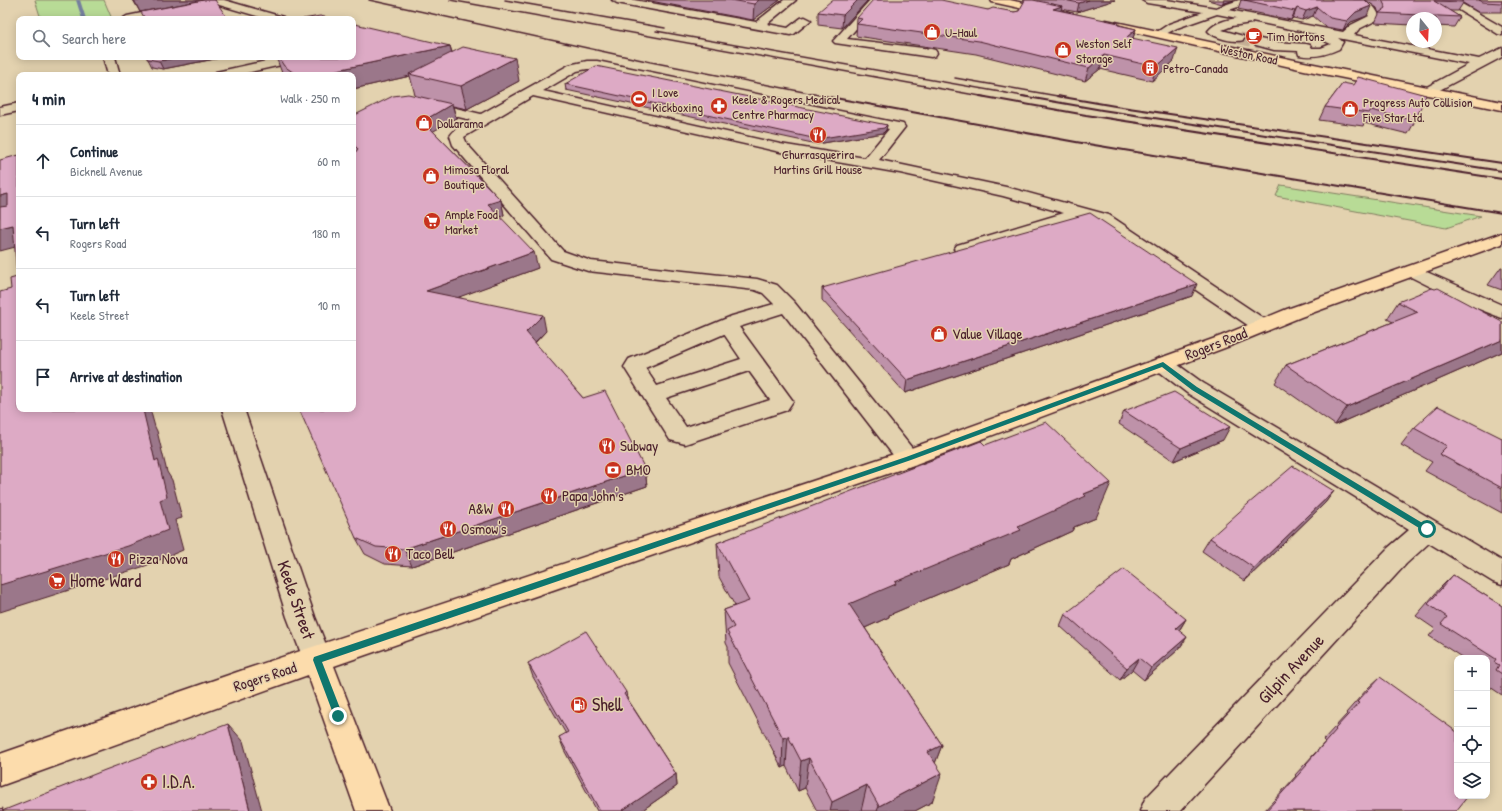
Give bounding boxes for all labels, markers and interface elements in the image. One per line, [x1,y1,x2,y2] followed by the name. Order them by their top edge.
[1406,12,1442,48] north arrow
[16,16,356,60] search box
[922,22,942,42] shop icon: U-Haul
[945,23,978,41] place label: U-Haul
[1244,26,1264,46] cafe icon: Tim Hortons
[30,27,52,49] icon: search
[1267,27,1325,45] place label: Tim Hortons
[62,28,126,49] text: Search here
[1076,34,1132,67] place label: Weston Self Storage
[1219,39,1279,69] street label: Weston Road
[1053,40,1073,60] shop icon: Weston Self Storage
[1140,58,1160,78] building icon: Petro-Canada
[1163,59,1228,77] place label: Petro-Canada
[652,83,703,116] place label: I Love Kickboxing
[32,87,65,110] text: 4 min
[280,89,340,107] text: Walk · 250 m
[629,89,649,109] sports icon: I Love Kickboxing
[732,90,841,123] place label: Keele & Rogers Medical Centre Pharmacy
[1362,93,1473,126] place label: Progress Auto Collision Five Star Ltd.
[709,96,729,116] pharmacy icon: Keele & Rogers Medical Centre Pharmacy
[1340,99,1360,119] shop icon: Progress Auto Collision Five Star Ltd.
[414,113,434,133] shop icon: Dollarama
[437,114,483,132] place label: Dollarama
[808,125,828,145] restaurant icon: Churrasquerira Martins Grill House
[70,141,118,162] text: Continue
[774,145,862,178] place label: Churrasquerira Martins Grill House
[32,150,54,172] icon: ahead
[317,152,340,170] text: 60 m
[444,160,509,193] place label: Mimosa Floral Boutique
[70,162,143,180] text: Bicknell Avenue
[421,166,441,186] shop icon: Mimosa Floral Boutique
[445,205,498,238] place label: Ample Food Market
[422,211,442,231] supermarket icon: Ample Food Market
[70,213,120,234] text: Turn left
[32,222,54,244] icon: left
[312,224,340,242] text: 180 m
[70,234,126,252] text: Rogers Road
[70,285,120,306] text: Turn left
[32,294,54,316] icon: left
[318,296,340,314] text: 10 m
[70,306,129,324] text: Keele Street
[1182,322,1250,365] street label: Rogers Road
[952,323,1023,344] place label: Value Village
[929,324,949,344] shop icon: Value Village
[32,366,54,388] icon: arrive
[70,366,182,387] text: Arrive at destination
[620,435,658,456] place label: Subway
[597,436,617,456] restaurant icon: Subway
[626,459,651,480] place label: BMO
[603,460,623,480] bank icon: BMO
[562,485,624,506] place label: Papa John's
[539,486,559,506] restaurant icon: Papa John's
[468,498,494,519] place label: A&W
[496,499,516,519] restaurant icon: A&W
[461,518,507,539] place label: Osmow's
[438,519,458,539] restaurant icon: Osmow's
[1418,520,1436,538] route start
[406,543,455,564] place label: Taco Bell
[383,544,403,564] restaurant icon: Taco Bell
[129,548,188,569] place label: Pizza Nova
[106,549,126,569] restaurant icon: Pizza Nova
[271,557,322,643] street label: Keele Street
[70,568,141,593] place label: Home Ward
[47,571,67,591] supermarket icon: Home Ward
[1252,628,1329,709] street label: Gilpin Avenue
[1454,655,1490,799] map controls
[1454,655,1490,691] button: +
[231,656,299,697] street label: Rogers Road
[1454,691,1490,727] button: −
[592,692,623,717] place label: Shell
[569,695,589,715] fuel station icon: Shell
[329,707,347,725] route end
[1454,727,1490,763] button: locate
[1454,763,1490,799] button: layers
[162,769,195,794] place label: I.D.A.
[139,772,159,792] pharmacy icon: I.D.A.

